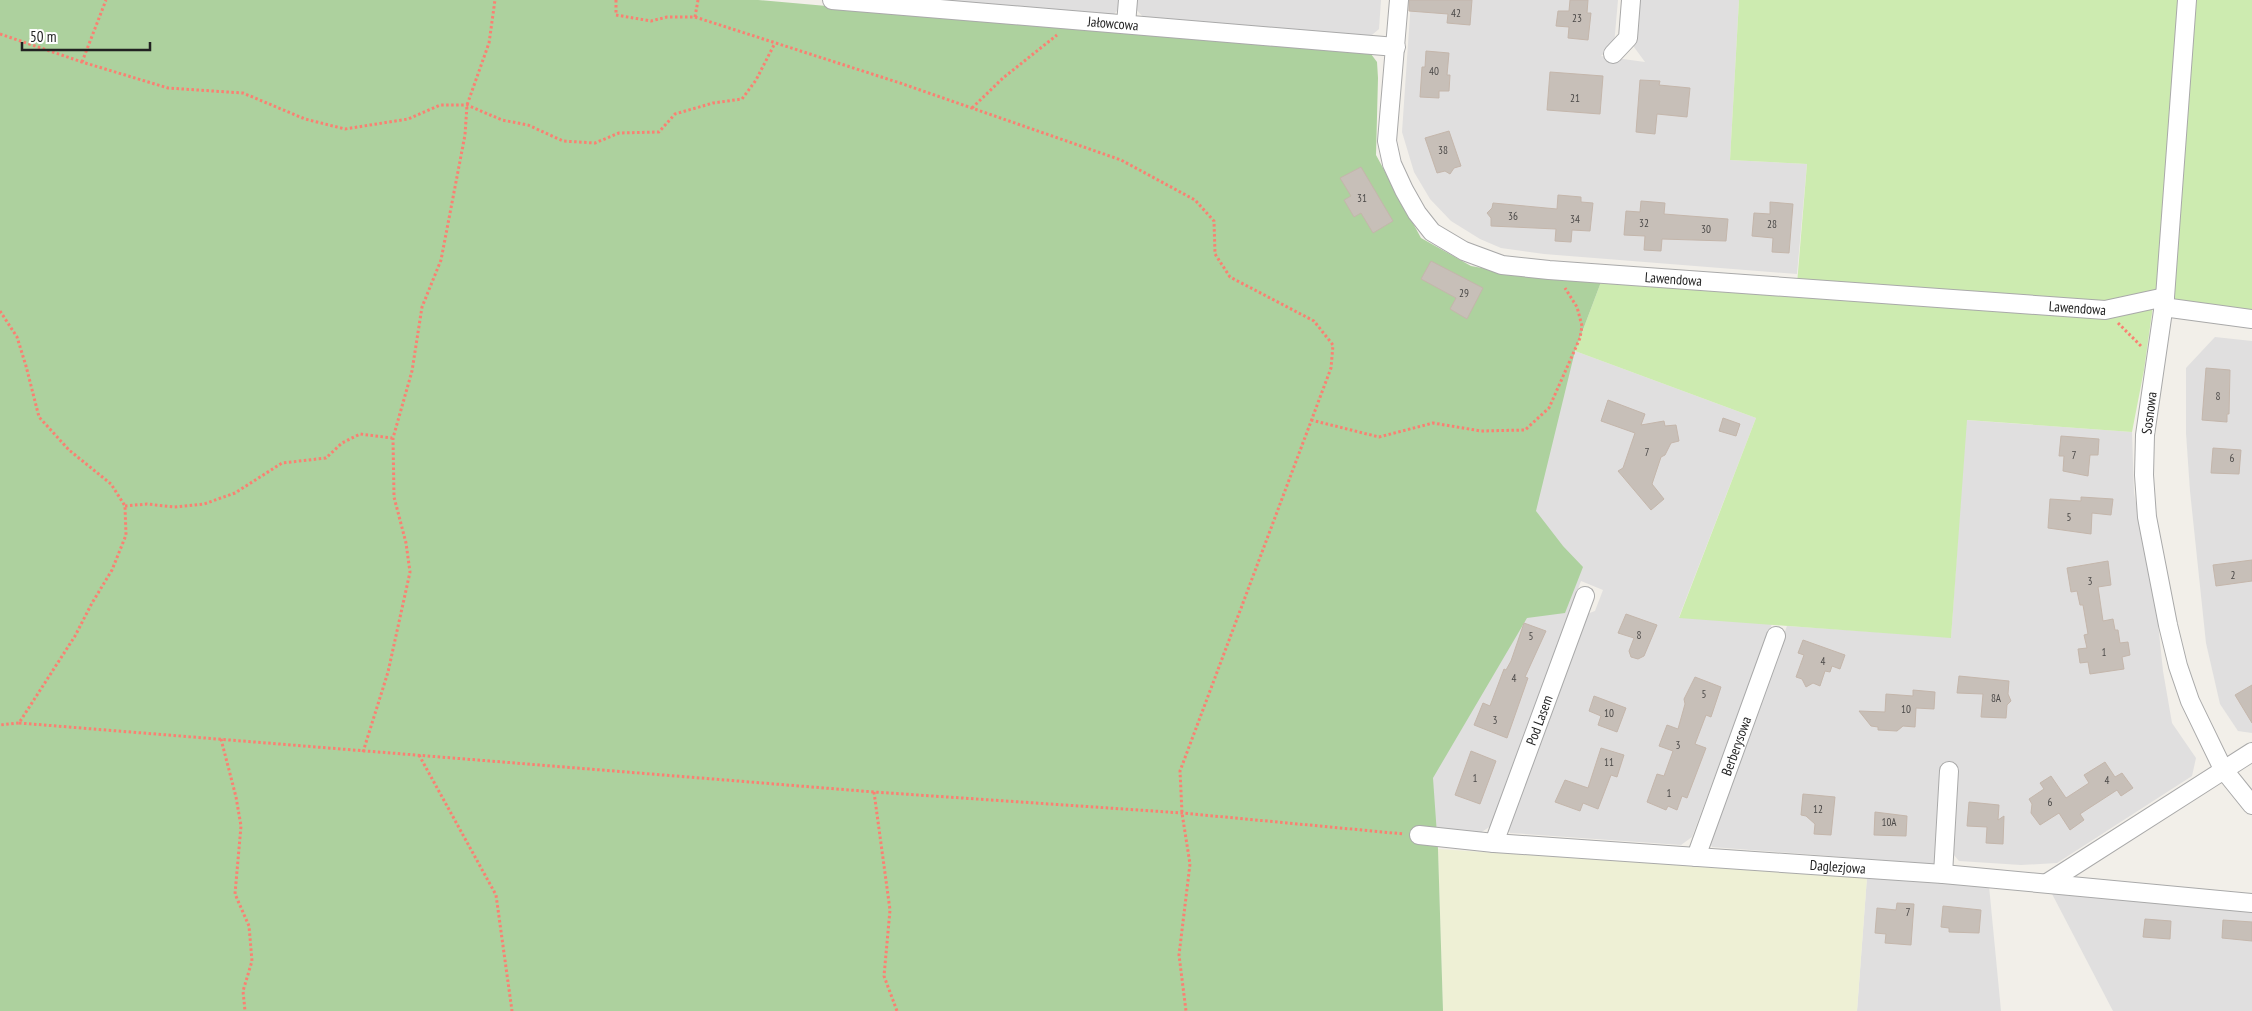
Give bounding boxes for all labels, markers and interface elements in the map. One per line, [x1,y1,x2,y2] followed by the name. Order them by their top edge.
[1451,6,1461,20] house number: 42
[1572,11,1582,25] house number: 23
[1086,12,1139,35] street label: Jałowcowa
[22,20,150,52] scale bar
[30,27,56,46] text: 50 m
[1429,64,1439,78] house number: 40
[1570,91,1580,105] house number: 21
[1438,143,1448,157] house number: 38
[1357,191,1367,205] house number: 31
[1508,209,1518,223] house number: 36
[1570,212,1580,226] house number: 34
[1639,216,1649,230] house number: 32
[1767,217,1777,231] house number: 28
[1701,222,1711,236] house number: 30
[1644,268,1703,290] street label: Lawendowa
[1459,286,1469,300] house number: 29
[2048,297,2107,319] street label: Lawendowa
[2216,389,2221,403] house number: 8
[2137,391,2161,435] street label: Sosnowa
[1645,445,1650,459] house number: 7
[2072,448,2077,462] house number: 7
[2230,451,2235,465] house number: 6
[2067,510,2072,524] house number: 5
[2231,568,2236,582] house number: 2
[2088,574,2093,588] house number: 3
[1637,628,1642,642] house number: 8
[1529,629,1534,643] house number: 5
[2102,645,2107,659] house number: 1
[1821,654,1826,668] house number: 4
[1512,671,1517,685] house number: 4
[1702,687,1707,701] house number: 5
[1991,691,2002,705] house number: 8A
[1522,693,1557,748] street label: Pod Lasem
[1901,702,1911,716] house number: 10
[1604,706,1614,720] house number: 10
[1493,713,1498,727] house number: 3
[1717,714,1755,778] street label: Berberysowa
[1676,738,1681,752] house number: 3
[1604,755,1614,769] house number: 11
[1473,771,1478,785] house number: 1
[2105,773,2110,787] house number: 4
[1667,786,1672,800] house number: 1
[2048,795,2053,809] house number: 6
[1813,802,1823,816] house number: 12
[1881,815,1897,829] house number: 10A
[1809,856,1866,878] street label: Daglezjowa
[1906,905,1911,919] house number: 7

